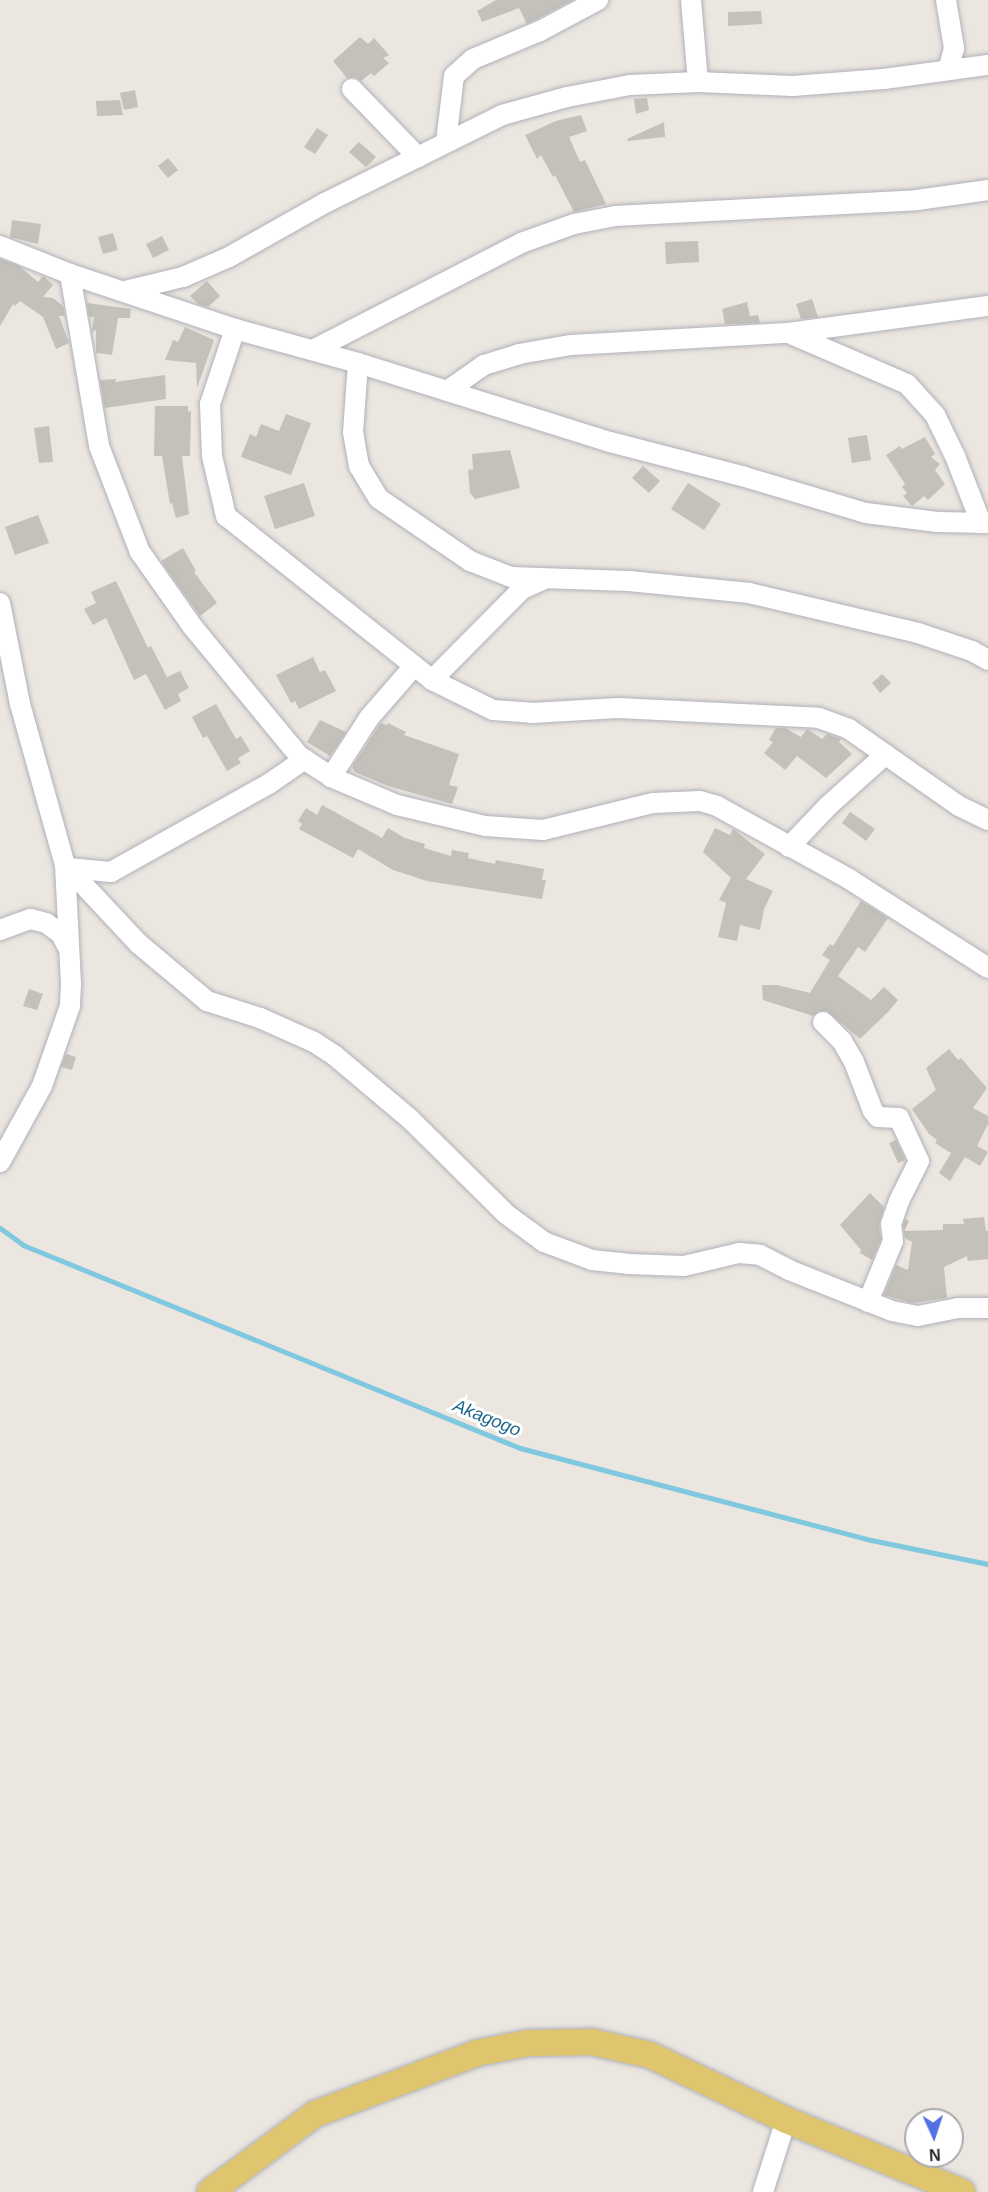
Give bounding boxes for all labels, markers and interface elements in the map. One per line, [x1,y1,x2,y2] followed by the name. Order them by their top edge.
[450,1395,524,1441] water label: Akagogo
[904,2108,964,2168] north arrow
[929,2146,941,2163] text: N

